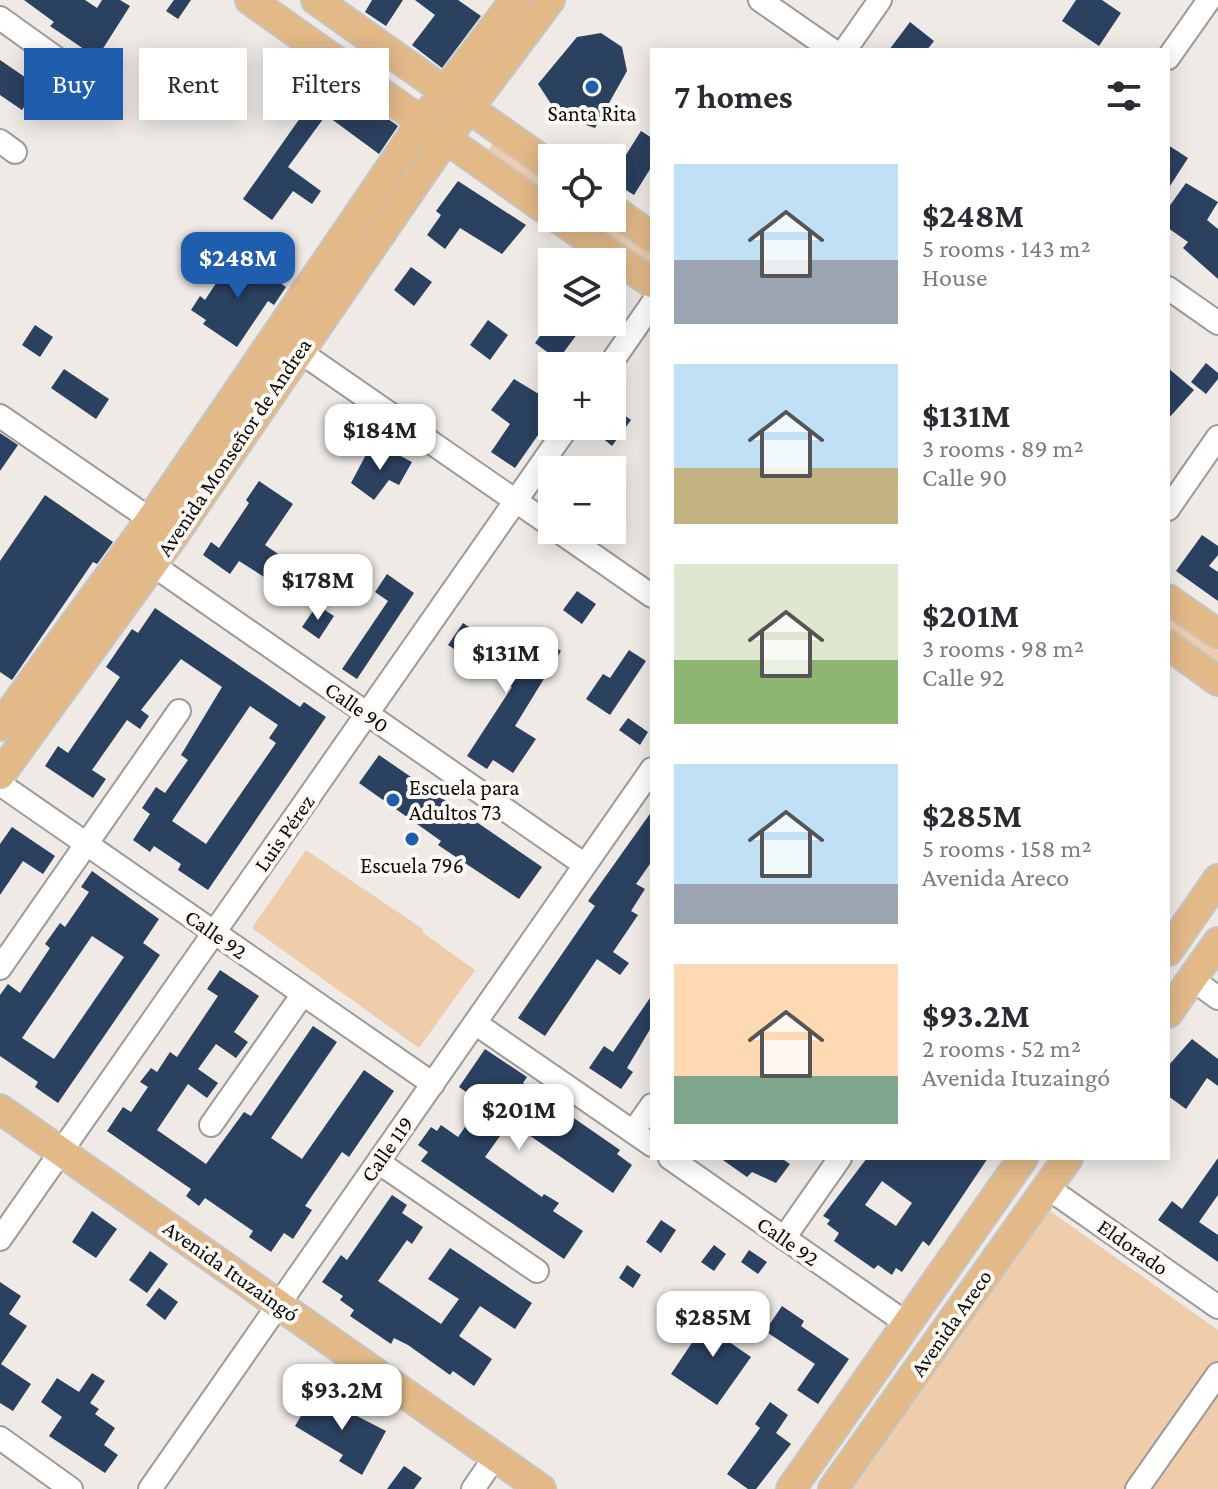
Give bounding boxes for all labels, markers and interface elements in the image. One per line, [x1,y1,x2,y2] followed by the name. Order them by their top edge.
[24,48,123,120] chip: Buy
[139,48,247,120] chip: Rent
[263,48,389,120] chip: Filters
[1102,74,1146,118] icon: filters
[583,78,601,96] marker: Santa Rita
[674,78,793,115] text: 7 homes
[547,101,637,126] place label: Santa Rita
[538,144,626,544] map controls
[538,144,626,232] button: locate
[738,196,834,292] icon: home
[922,197,1024,234] text: $248M
[182,232,294,300] pin: $248M
[922,234,1091,263] text: 5 rooms · 143 m²
[199,243,277,272] text: $248M
[538,248,626,336] button: layers
[922,263,987,292] text: House
[152,333,316,561] street label: Avenida Monseñor de Andrea
[538,352,626,440] button: +
[738,396,834,492] icon: home
[922,397,1011,434] text: $131M
[324,404,436,472] pin: $184M
[343,415,417,444] text: $184M
[922,434,1084,463] text: 3 rooms · 89 m²
[538,456,626,544] button: −
[922,463,1007,492] text: Calle 90
[262,554,374,622] pin: $178M
[282,565,354,594] text: $178M
[738,596,834,692] icon: home
[922,597,1019,634] text: $201M
[450,627,562,695] pin: $131M
[922,634,1084,663] text: 3 rooms · 98 m²
[472,638,540,667] text: $131M
[922,663,1004,692] text: Calle 92
[320,676,394,738] street label: Calle 90
[409,775,519,825] place label: Escuela para Adultos 73
[249,790,319,876] street label: Luis Pérez
[384,791,402,809] marker: Escuela para Adultos 73
[738,796,834,892] icon: home
[922,797,1022,834] text: $285M
[403,830,421,848] marker: Escuela 796
[922,834,1092,863] text: 5 rooms · 158 m²
[360,853,464,878] place label: Escuela 796
[922,863,1069,892] text: Avenida Areco
[180,904,252,964] street label: Calle 92
[738,996,834,1092] icon: home
[922,997,1030,1034] text: $93.2M
[922,1034,1081,1063] text: 2 rooms · 52 m²
[922,1063,1110,1092] text: Avenida Ituzaingó
[463,1084,575,1152] pin: $201M
[482,1095,556,1124] text: $201M
[355,1111,419,1187] street label: Calle 119
[752,1211,824,1271] street label: Calle 92
[1093,1214,1173,1280] street label: Eldorado
[159,1215,303,1327] street label: Avenida Ituzaingó
[905,1265,997,1381] street label: Avenida Areco
[657,1291,769,1359] pin: $285M
[675,1302,751,1331] text: $285M
[277,1364,407,1432] pin: $93.2M
[301,1375,383,1404] text: $93.2M

